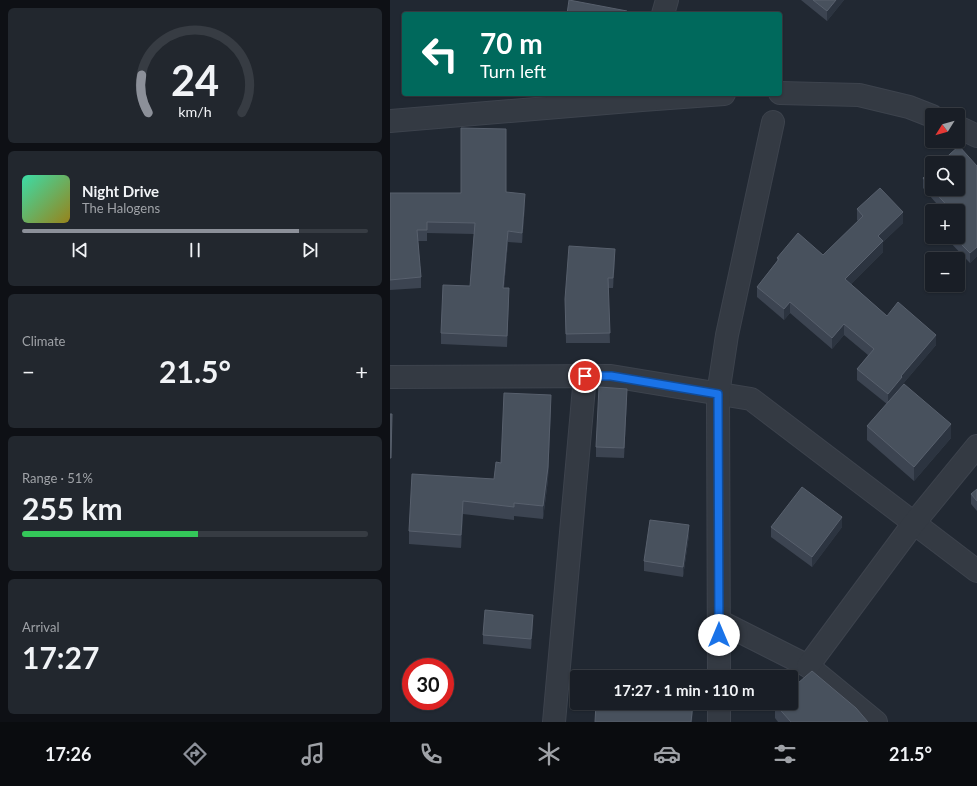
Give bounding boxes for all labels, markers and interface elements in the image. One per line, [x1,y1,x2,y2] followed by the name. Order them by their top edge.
[480,26,543,60] text: 70 m
[414,28,466,80] icon: left
[171,55,219,105] text: 24
[480,60,546,82] text: Turn left
[178,103,212,120] text: km/h
[925,108,965,148] north arrow
[925,108,965,292] map controls
[925,156,965,196] button: search
[82,182,159,200] text: Night Drive
[82,200,160,216] text: The Halogens
[925,204,965,244] button: +
[69,239,91,261] icon: previous
[184,239,206,261] icon: pause
[299,239,321,261] icon: next
[925,252,965,292] button: −
[22,333,65,349] text: Climate
[159,353,231,389] text: 21.5°
[22,358,35,385] text: −
[355,358,368,385] text: +
[568,359,602,393] pin
[574,365,596,387] icon: arrive
[22,470,93,486] text: Range · 51%
[22,490,123,526] text: 255 km
[698,614,740,656] position arrow
[22,619,59,635] text: Arrival
[22,639,99,675] text: 17:27
[402,658,454,710] speed limit sign: 30
[614,681,754,699] text: 17:27 · 1 min · 110 m
[181,740,209,768] icon: directions
[299,740,327,768] icon: music
[417,740,445,768] icon: phone
[535,740,563,768] icon: climate
[653,740,681,768] icon: car
[771,740,799,768] icon: filters
[45,743,91,765] text: 17:26
[889,743,932,765] text: 21.5°

